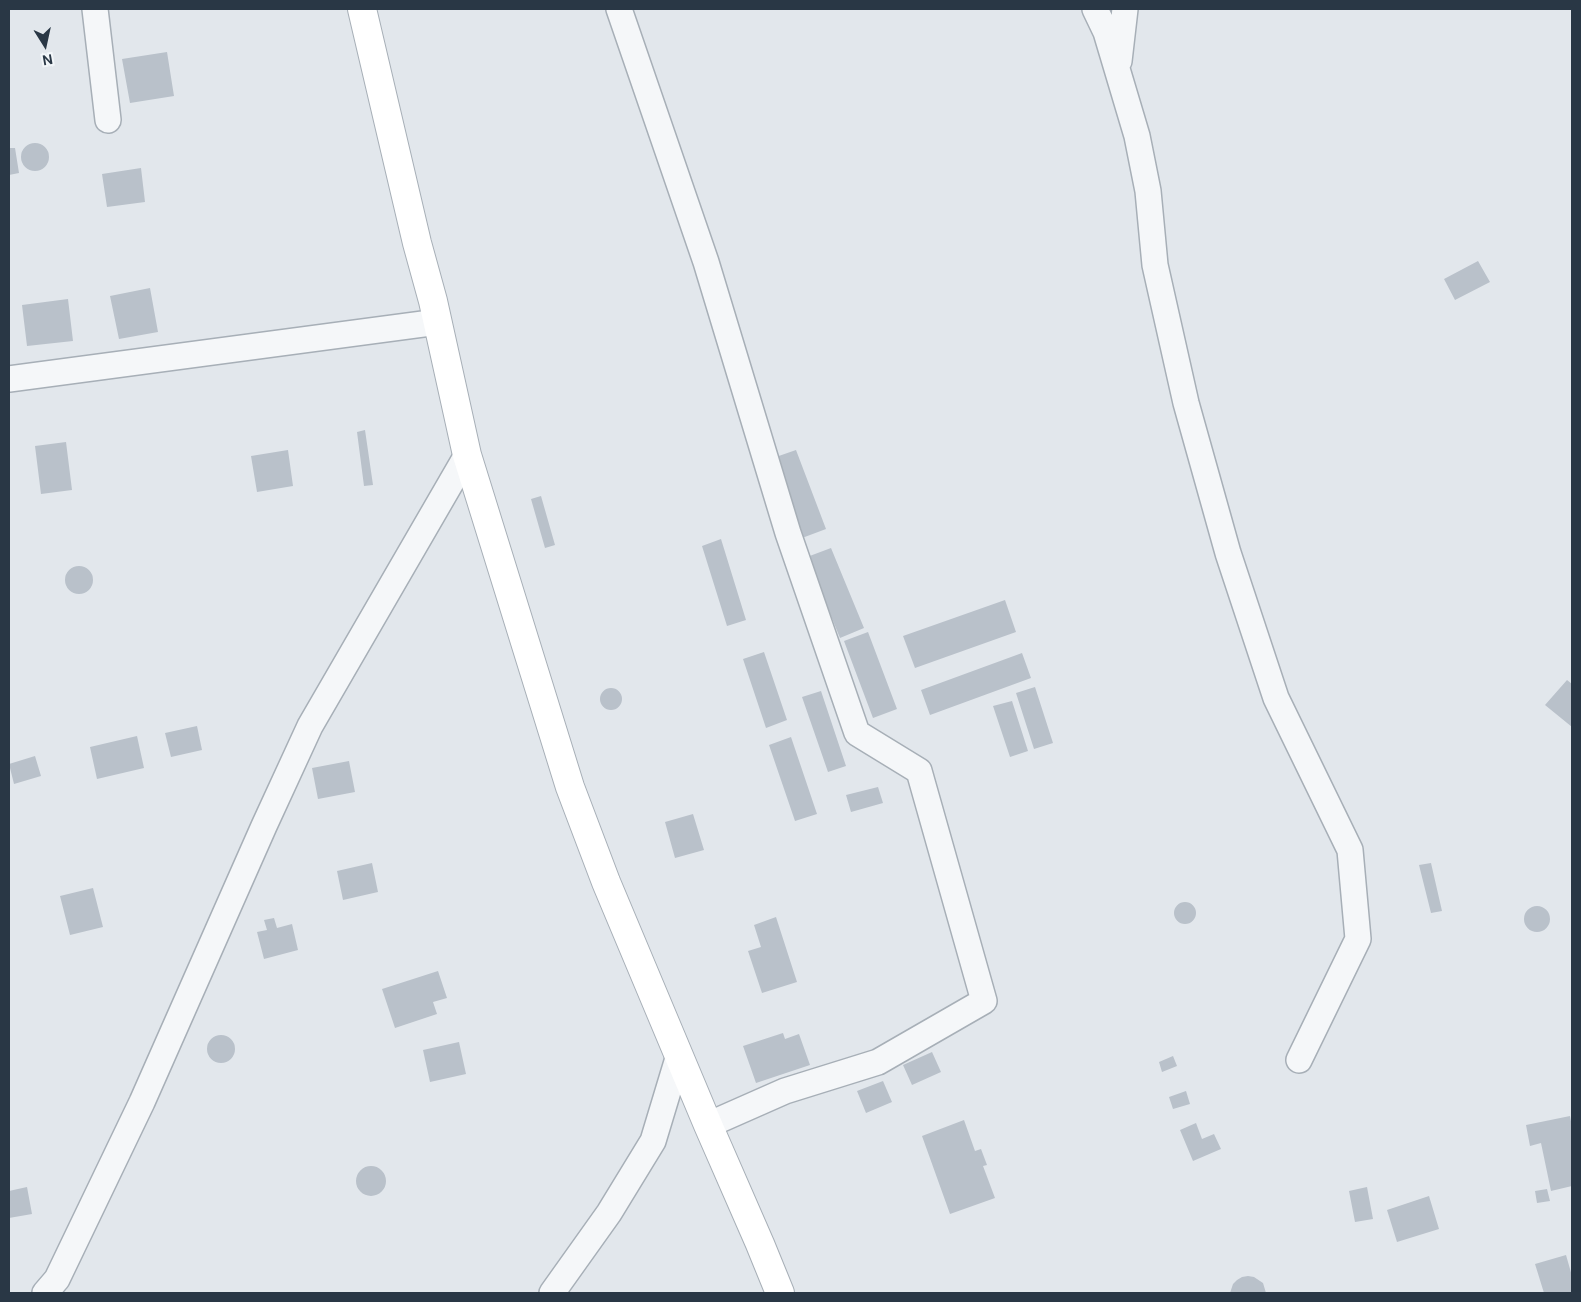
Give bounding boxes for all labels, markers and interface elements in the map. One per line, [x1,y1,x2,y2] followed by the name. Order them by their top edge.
[20,20,70,70] north arrow
[41,50,54,70] text: N

